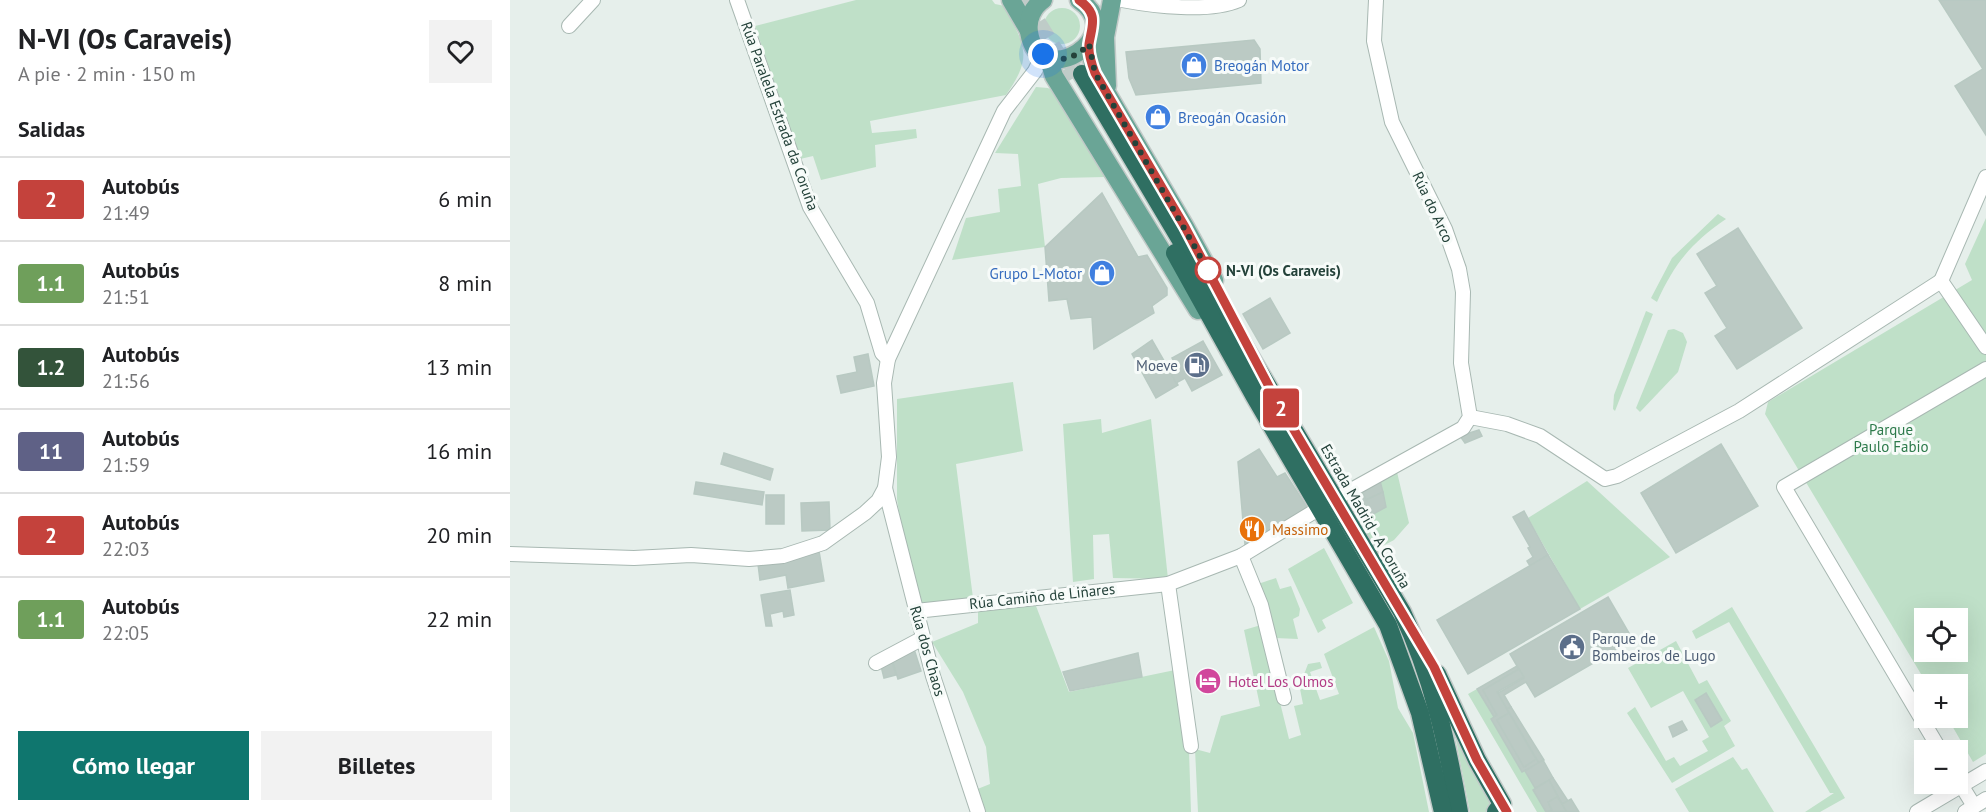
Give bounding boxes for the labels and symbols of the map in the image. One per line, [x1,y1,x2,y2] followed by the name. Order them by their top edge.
[737,19,823,213] street label: Rúa Paralela Estrada da Coruña
[1028,39,1058,69] your location
[1179,50,1209,80] shop icon: Breogán Motor
[1214,56,1309,75] place label: Breogán Motor
[1143,102,1173,132] shop icon: Breogán Ocasión
[1178,108,1286,127] place label: Breogán Ocasión
[1408,168,1458,246] street label: Rúa do Arco
[1195,257,1221,283] marker: N-VI (Os Caraveis)
[1087,258,1117,288] shop icon: Grupo L-Motor
[1226,261,1341,280] place label: N-VI (Os Caraveis)
[990,264,1082,283] place label: Grupo L-Motor
[1182,350,1212,380] fuel station icon: Moeve
[1136,356,1178,375] place label: Moeve
[1262,388,1300,428] line badge: 2
[1853,420,1929,456] park label: Parque Paulo Fabio
[1317,440,1415,592] street label: Estrada Madrid - A Coruña
[1237,514,1267,544] restaurant icon: Massimo
[1272,520,1328,539] place label: Massimo
[968,579,1116,613] street label: Rúa Camiño de Liñares
[906,604,950,698] street label: Rúa dos Chaos
[1592,629,1716,665] place label: Parque de Bombeiros de Lugo
[1557,632,1587,662] public building icon: Parque de Bombeiros de Lugo
[1193,666,1223,696] hotel icon: Hotel Los Olmos
[1228,672,1333,691] place label: Hotel Los Olmos

